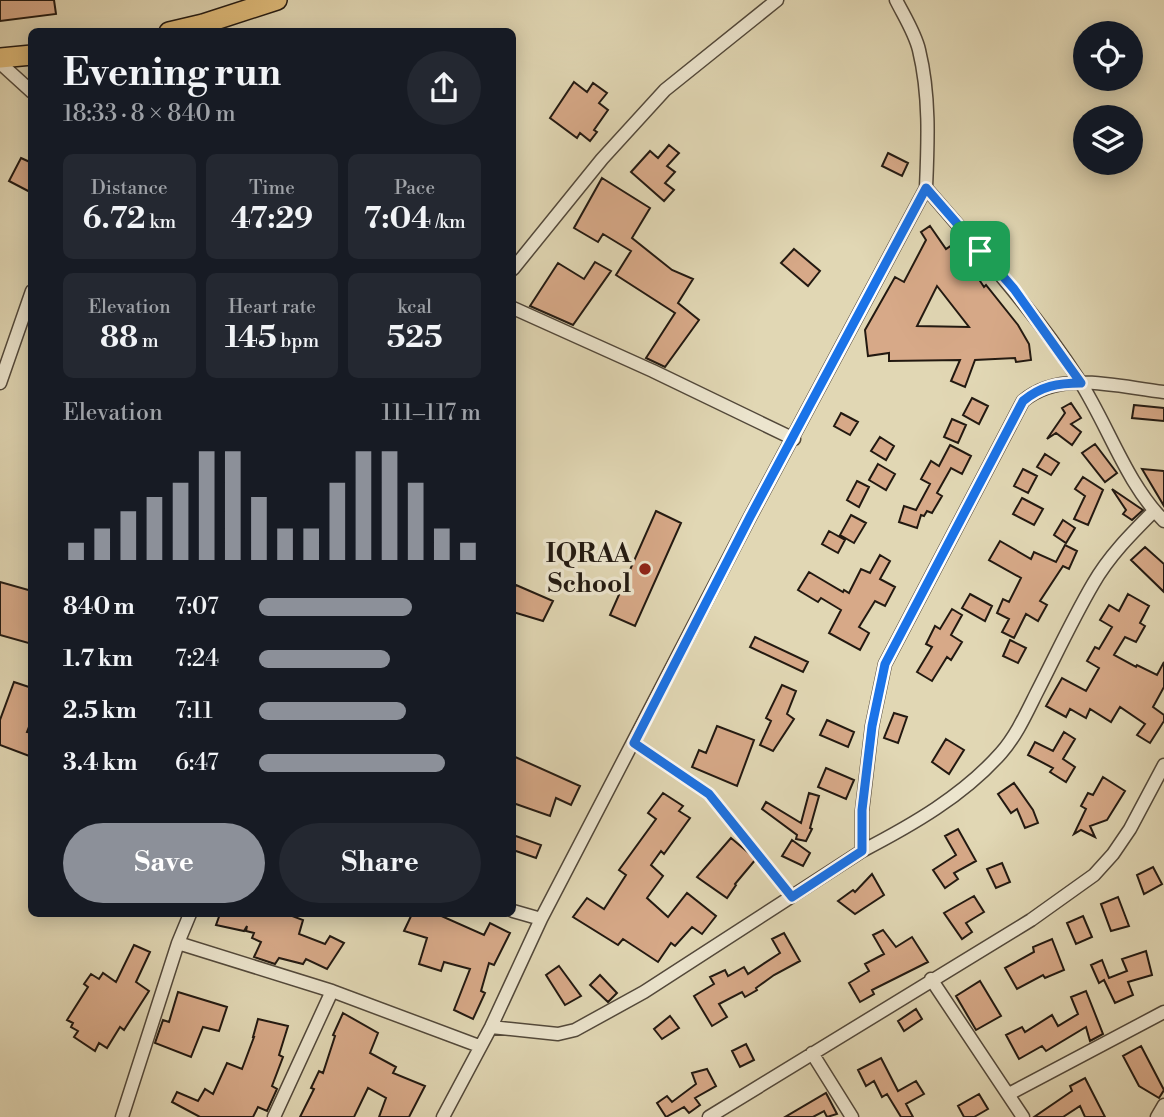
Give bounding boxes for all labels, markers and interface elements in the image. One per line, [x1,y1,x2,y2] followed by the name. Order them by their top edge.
[1073,21,1143,175] map controls
[1073,21,1143,91] button: locate
[63,50,281,97] text: Evening run
[407,51,481,125] button: share
[63,100,236,128] text: 18:33 · 8 × 840 m
[1073,105,1143,175] button: layers
[91,176,168,200] text: Distance
[249,176,295,200] text: Time
[394,176,435,200] text: Pace
[83,200,146,238] text: 6.72
[231,200,313,238] text: 47:29
[364,200,431,238] text: 7:04
[146,210,176,234] text: km
[431,210,466,234] text: /km
[950,221,1010,281] pin
[961,232,999,270] icon: arrive
[88,295,170,319] text: Elevation
[228,295,316,319] text: Heart rate
[397,295,432,319] text: kcal
[100,319,138,357] text: 88
[225,319,277,357] text: 145
[387,319,443,357] text: 525
[138,329,159,353] text: m
[277,329,319,353] text: bpm
[63,399,163,427] text: Elevation
[382,399,481,427] text: 111–117 m
[546,538,631,600] place label: IQRAA School
[637,561,653,577] marker: IQRAA School
[63,593,135,621] text: 840 m
[175,593,219,621] text: 7:07
[63,645,133,673] text: 1.7 km
[175,645,219,673] text: 7:24
[63,697,137,725] text: 2.5 km
[175,697,213,725] text: 7:11
[63,749,137,777] text: 3.4 km
[175,749,219,777] text: 6:47
[63,823,265,903] button: Save
[279,823,481,903] button: Share

